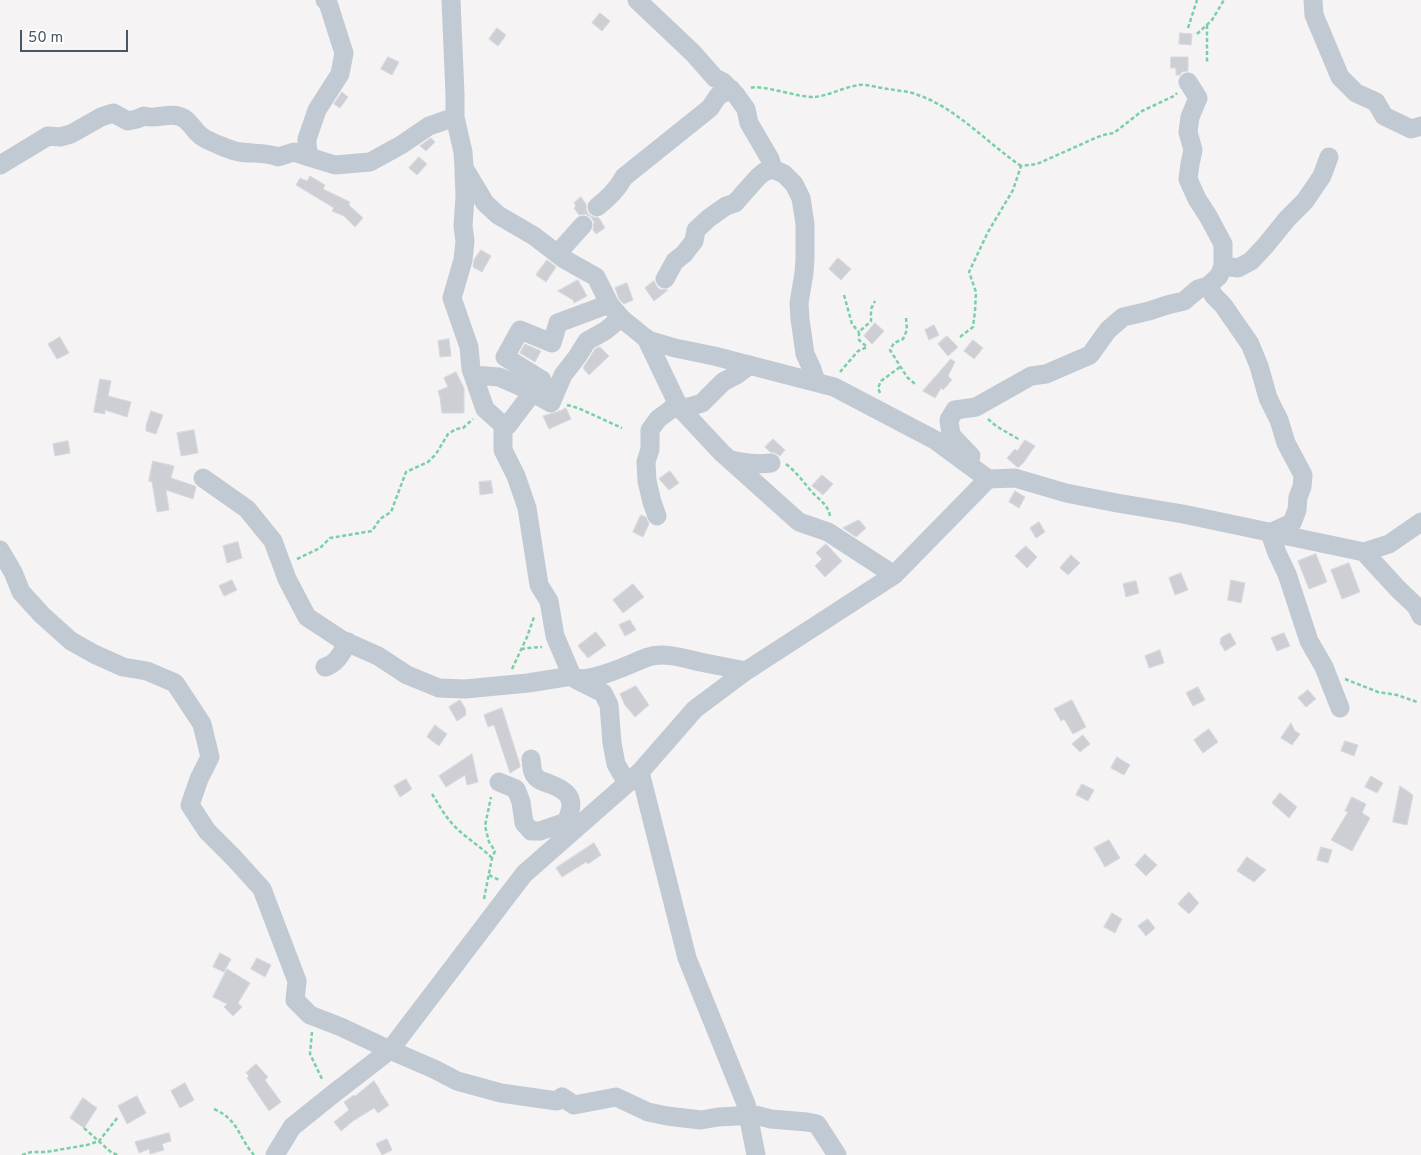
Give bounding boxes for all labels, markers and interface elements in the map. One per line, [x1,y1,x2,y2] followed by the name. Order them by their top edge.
[22,20,130,52] scale bar
[28,29,63,48] text: 50 m

